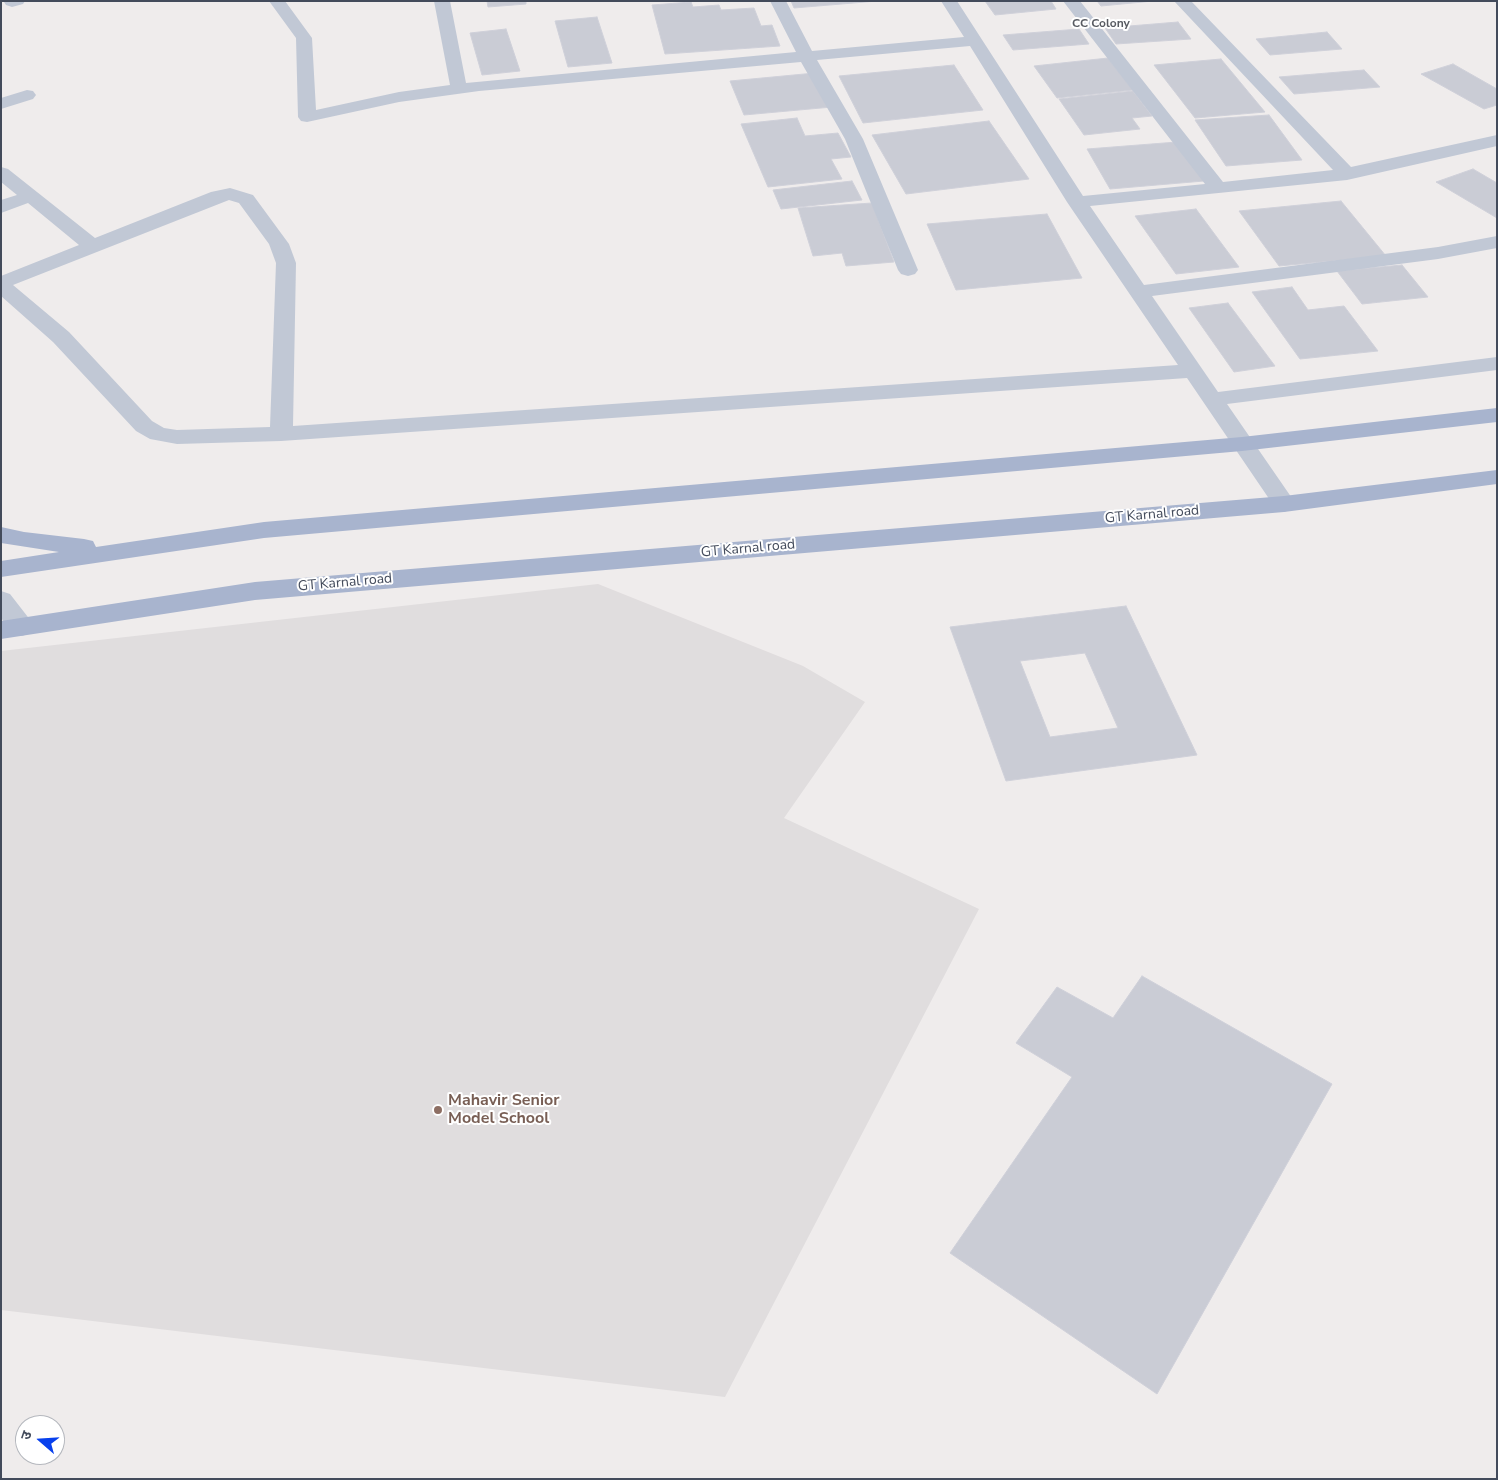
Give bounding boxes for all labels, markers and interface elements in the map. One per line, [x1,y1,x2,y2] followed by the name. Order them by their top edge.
[1072,17,1130,31] district label: CC Colony
[1104,503,1200,527] street label: GT Karnal road
[700,537,796,561] street label: GT Karnal road
[297,571,393,595] street label: GT Karnal road
[448,1091,559,1129] place label: Mahavir Senior Model School
[432,1104,444,1116] marker: Mahavir Senior Model School
[15,1415,65,1465] north arrow
[16,1428,37,1442] text: उ

